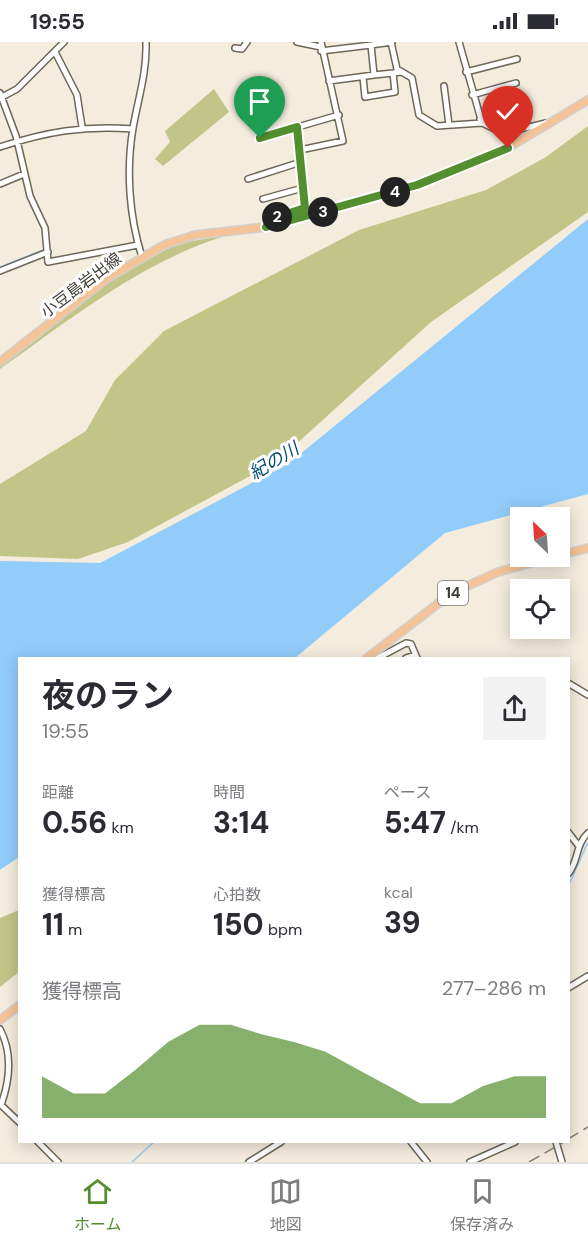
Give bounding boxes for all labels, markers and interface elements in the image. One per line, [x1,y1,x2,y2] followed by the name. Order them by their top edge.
[30,7,85,36] text: 19:55
[234,76,285,138] pin
[243,85,276,118] icon: arrive
[482,86,533,148] pin
[491,95,524,128] icon: check
[380,177,410,207] pin: 4
[390,181,400,202] text: 4
[308,197,338,227] pin: 3
[318,201,328,222] text: 3
[262,202,292,232] pin: 2
[272,206,282,227] text: 2
[36,248,126,322] street label: 小豆島岩出線
[245,436,305,485] water label: 紀の川
[510,507,570,567] north arrow
[510,507,570,639] map controls
[510,579,570,639] button: locate
[438,581,468,605] road number: 14
[42,674,174,717] text: 夜のラン
[483,677,546,740] button: share
[42,718,89,744] text: 19:55
[42,782,74,803] text: 距離
[213,782,245,803] text: 時間
[384,782,431,803] text: ペース
[42,803,107,842] text: 0.56
[213,803,269,842] text: 3:14
[384,803,446,842] text: 5:47
[107,817,134,838] text: km
[446,817,479,838] text: /km
[384,882,413,903] text: kcal
[42,884,106,905] text: 獲得標高
[213,884,261,905] text: 心拍数
[384,903,420,942] text: 39
[42,905,64,944] text: 11
[213,905,264,944] text: 150
[64,919,82,940] text: m
[264,919,302,940] text: bpm
[442,975,546,1001] text: 277–286 m
[42,978,122,1004] text: 獲得標高
[74,1175,121,1235] tab: ホーム
[269,1175,302,1235] tab: 地図
[450,1175,514,1235] tab: 保存済み

